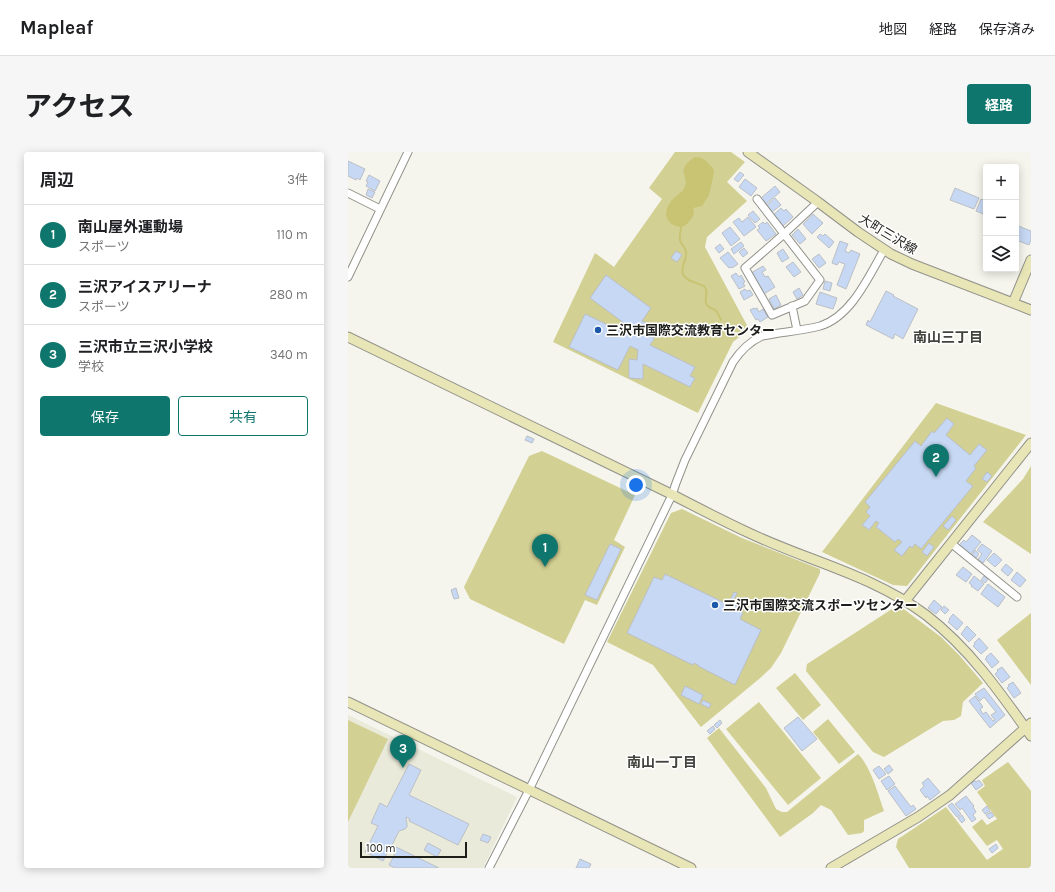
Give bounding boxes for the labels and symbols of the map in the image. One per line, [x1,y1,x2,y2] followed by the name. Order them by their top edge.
[856,211,920,257] street label: 大町三沢線
[606,323,775,338] place label: 三沢市国際交流教育センター
[593,325,603,335] marker: 三沢市国際交流教育センター
[913,329,983,346] district label: 南山三丁目
[923,444,949,477] pin: 2
[626,475,646,495] your location
[532,534,558,567] pin: 1
[723,598,918,613] place label: 三沢市国際交流スポーツセンター
[710,600,720,610] marker: 三沢市国際交流スポーツセンター
[390,735,416,768] pin: 3
[627,754,697,771] district label: 南山一丁目
[360,840,467,859] scale bar

